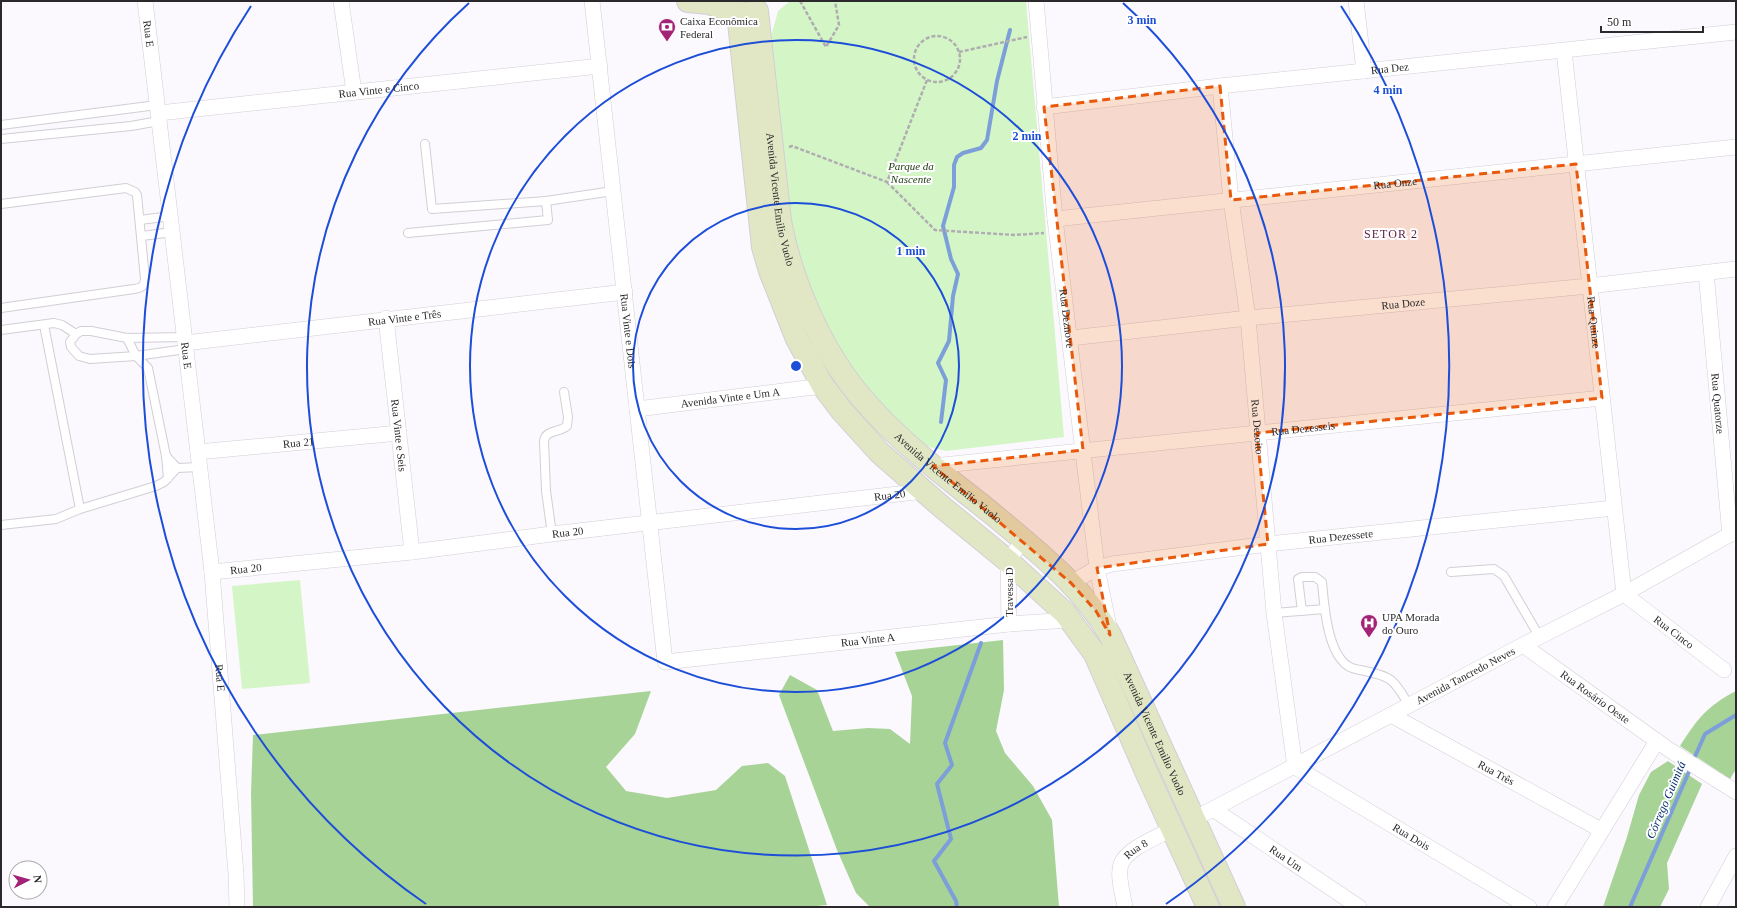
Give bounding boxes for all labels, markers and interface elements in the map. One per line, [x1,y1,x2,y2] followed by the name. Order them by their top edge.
[1601,8,1703,34] scale bar
[1127,13,1157,27] text: 3 min
[680,15,758,40] place label: Caixa Econômica Federal
[1607,15,1632,29] text: 50 m
[657,17,677,42] bank icon: Caixa Econômica Federal
[141,20,156,48] street label: Rua E
[1370,60,1410,76] street label: Rua Dez
[338,79,420,100] street label: Rua Vinte e Cinco
[1373,83,1403,97] text: 4 min
[1012,129,1042,143] text: 2 min
[764,132,797,268] street label: Avenida Vicente Emilio Vuolo
[887,160,934,185] park label: Parque da Nascente
[1373,175,1418,191] street label: Rua Onze
[1364,227,1418,241] district label: SETOR 2
[896,244,926,258] text: 1 min
[1057,288,1077,349] street label: Rua Deznove
[618,293,639,369] street label: Rua Vinte e Dois
[1381,295,1426,311] street label: Rua Doze
[1585,296,1603,349] street label: Rua Quinze
[367,307,442,328] street label: Rua Vinte e Três
[179,341,194,370] street label: Rua E
[789,359,803,373] centre of rings
[1709,373,1727,434] street label: Rua Quatorze
[680,385,781,410] street label: Avenida Vinte e Um A
[389,398,409,472] street label: Rua Vinte e Seis
[1249,399,1266,455] street label: Rua Dezoito
[1271,419,1335,438] street label: Rua Dezesseis
[893,430,1005,525] street label: Avenida Vicente Emilio Vuolo
[282,435,315,450] street label: Rua 21
[873,487,906,503] street label: Rua 20
[551,524,585,540] street label: Rua 20
[1308,527,1374,546] street label: Rua Dezessete
[230,561,263,576] street label: Rua 20
[1003,567,1015,617] street label: Travessa D
[1382,611,1439,636] place label: UPA Morada do Ouro
[1359,613,1379,638] hospital icon: UPA Morada do Ouro
[1652,613,1697,651] street label: Rua Cinco
[840,631,895,649] street label: Rua Vinte A
[1414,644,1517,707] street label: Avenida Tancredo Neves
[213,664,227,692] street label: Rua E
[1558,668,1632,726] street label: Rua Rosário Oeste
[1121,670,1188,798] street label: Avenida Vicente Emilio Vuolo
[1476,758,1516,787] street label: Rua Três
[1643,759,1689,841] water label: Córrego Guimitá
[1391,821,1432,852] street label: Rua Dois
[1121,836,1150,861] street label: Rua 8
[1267,843,1305,874] street label: Rua Um
[8,860,48,900] north arrow
[32,874,44,884] text: N

